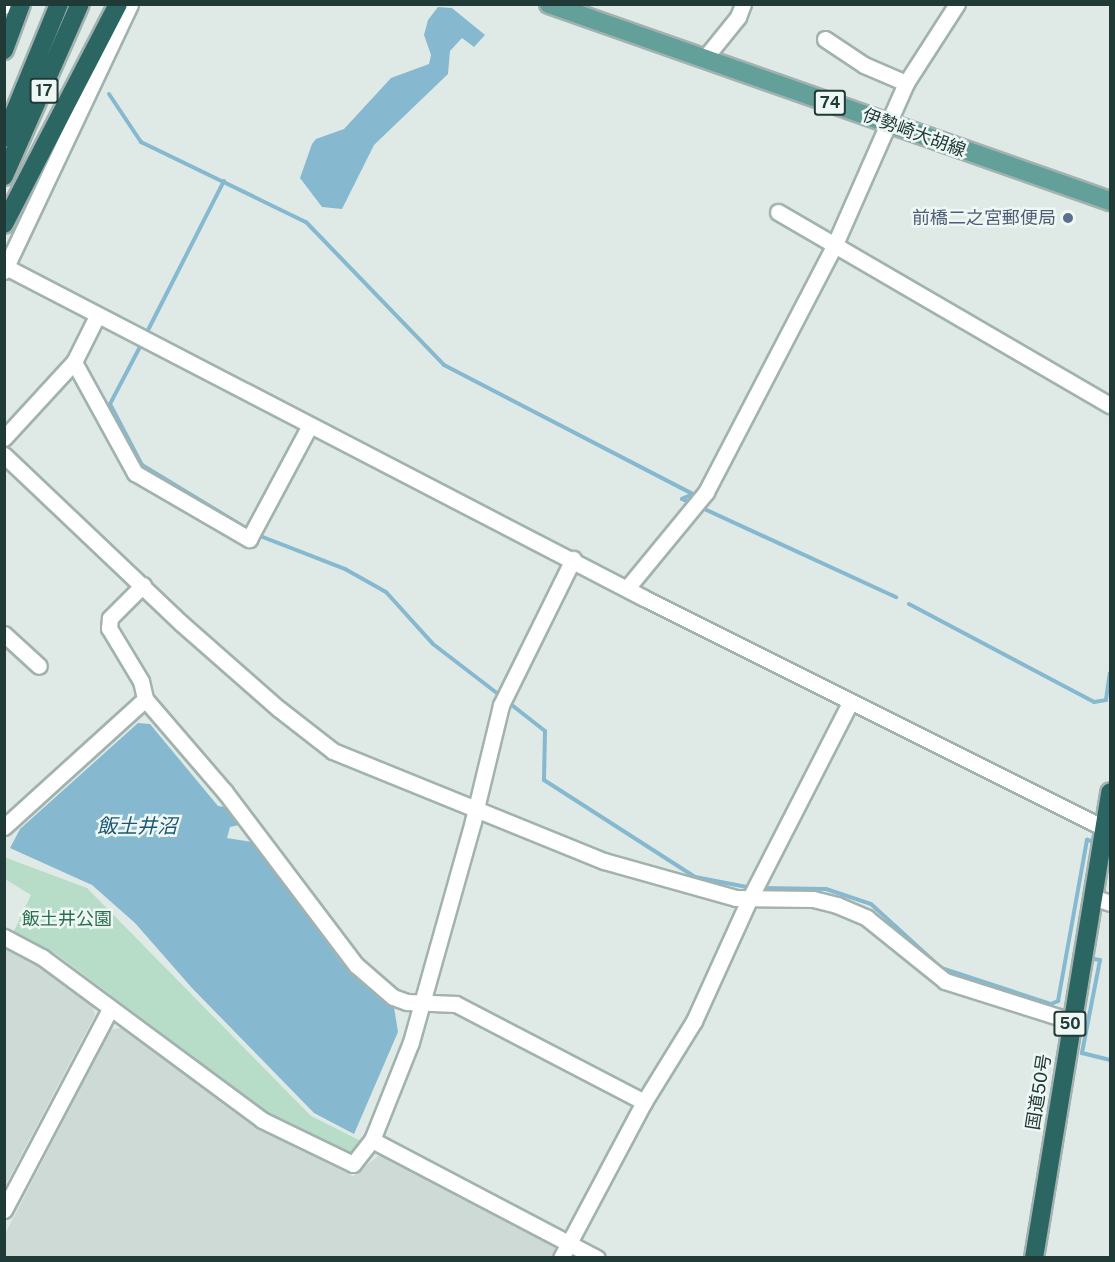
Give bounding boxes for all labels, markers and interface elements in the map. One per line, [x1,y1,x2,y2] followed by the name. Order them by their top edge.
[29,78,59,104] road number: 17
[814,90,846,116] road number: 74
[860,104,968,162] street label: 伊勢崎大胡線
[912,207,1056,229] place label: 前橋二之宮郵便局
[1061,211,1075,225] marker: 前橋二之宮郵便局
[97,814,177,838] water label: 飯土井沼
[22,908,112,930] park label: 飯土井公園
[1052,1011,1088,1037] road number: 50
[1022,1053,1056,1131] street label: 国道50号

